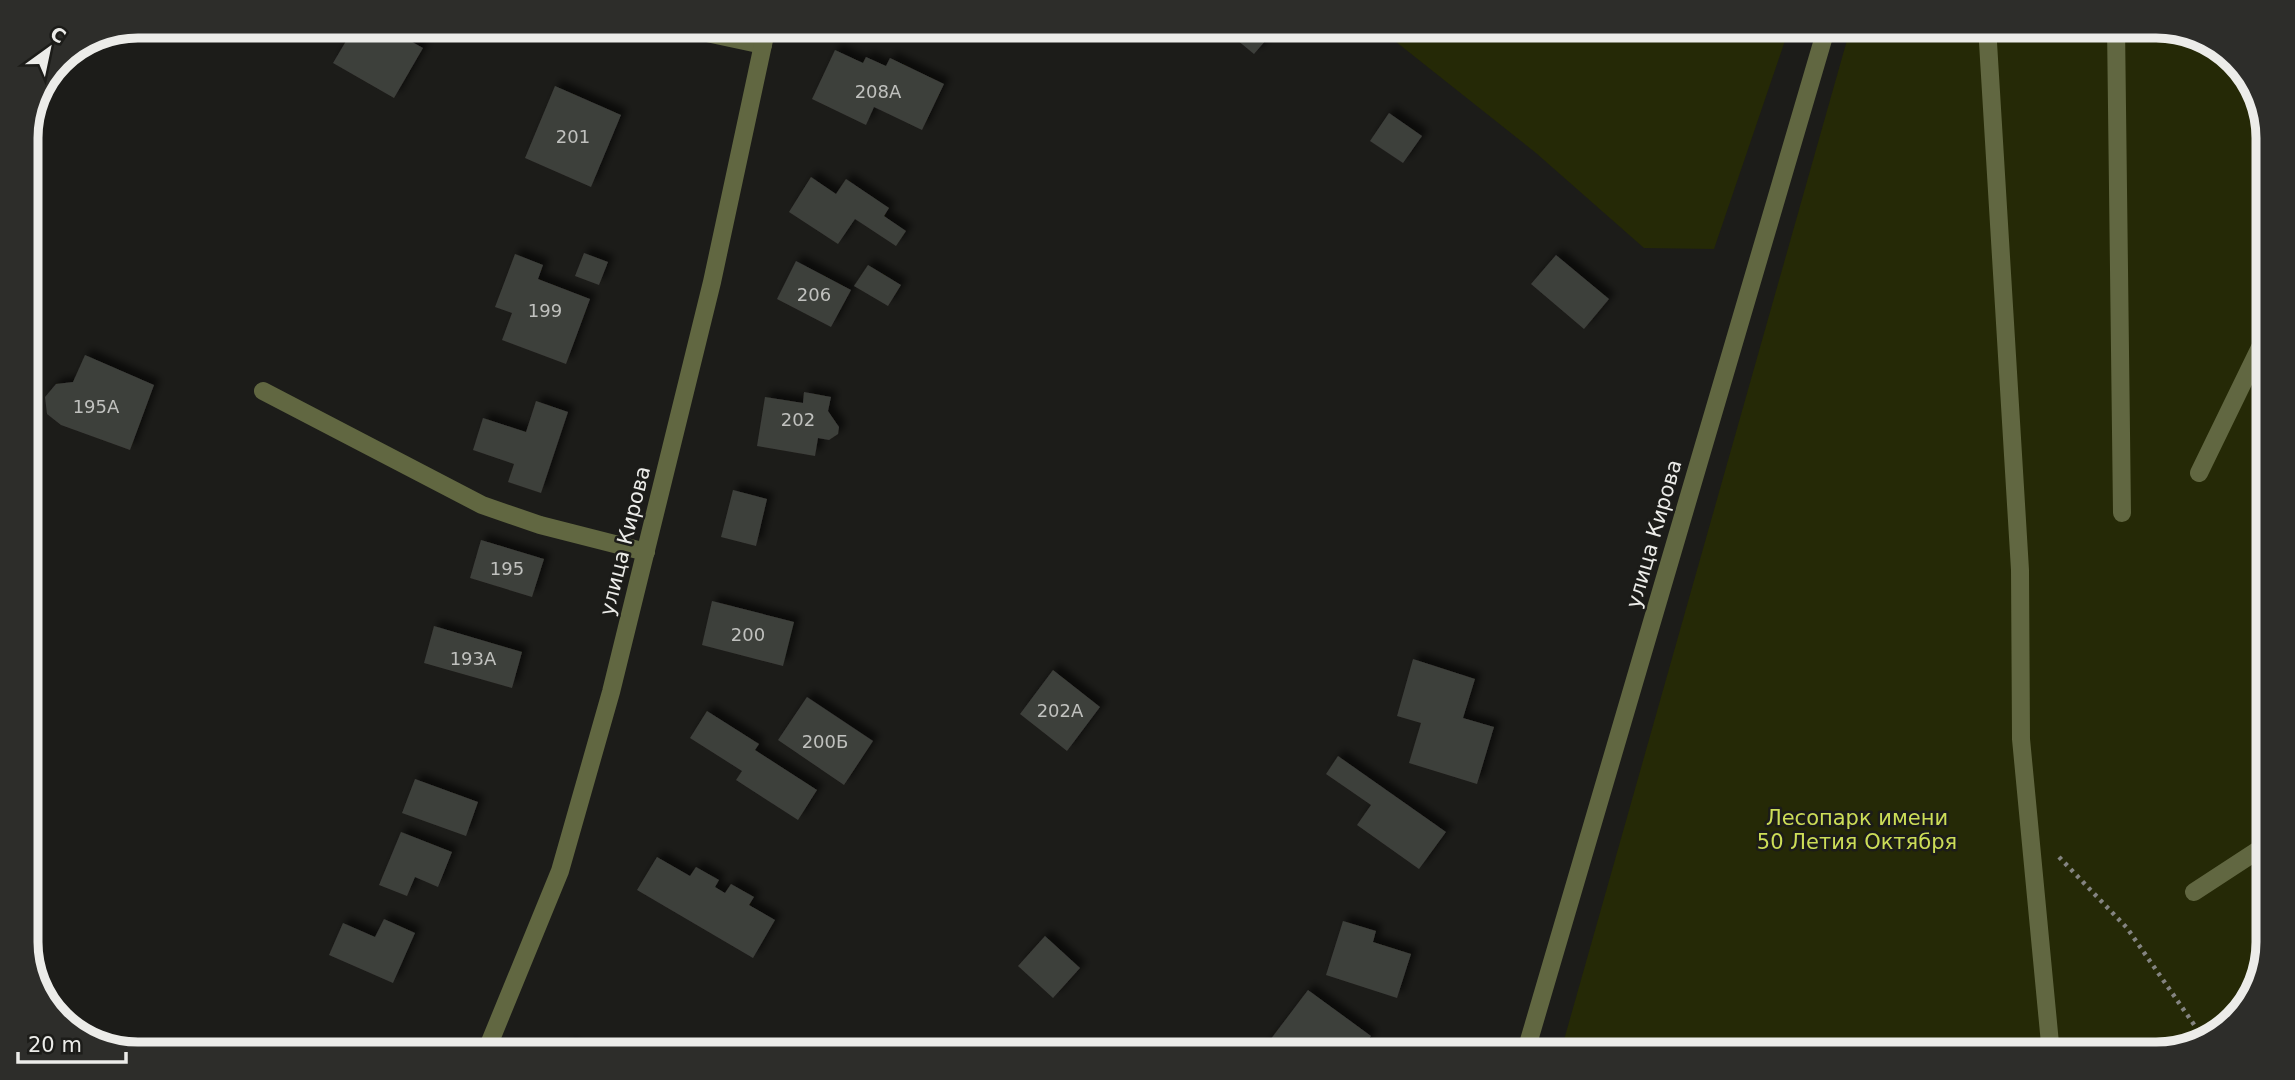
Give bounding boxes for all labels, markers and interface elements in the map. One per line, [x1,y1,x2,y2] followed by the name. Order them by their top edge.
[14,14,84,84] north arrow
[46,22,70,48] text: С
[855,81,902,102] house number: 208А
[556,126,590,147] house number: 201
[797,284,831,305] house number: 206
[528,300,562,321] house number: 199
[73,396,120,417] house number: 195А
[781,409,815,430] house number: 202
[1621,457,1687,611] street label: улица Кирова
[595,464,655,618] street label: улица Кирова
[490,558,524,579] house number: 195
[731,624,765,645] house number: 200
[450,648,497,669] house number: 193А
[1037,700,1084,721] house number: 202А
[802,731,848,752] house number: 200Б
[1757,806,1957,854] park label: Лесопарк имени 50 Летия Октября
[18,1020,126,1064] scale bar
[28,1033,82,1057] text: 20 m

